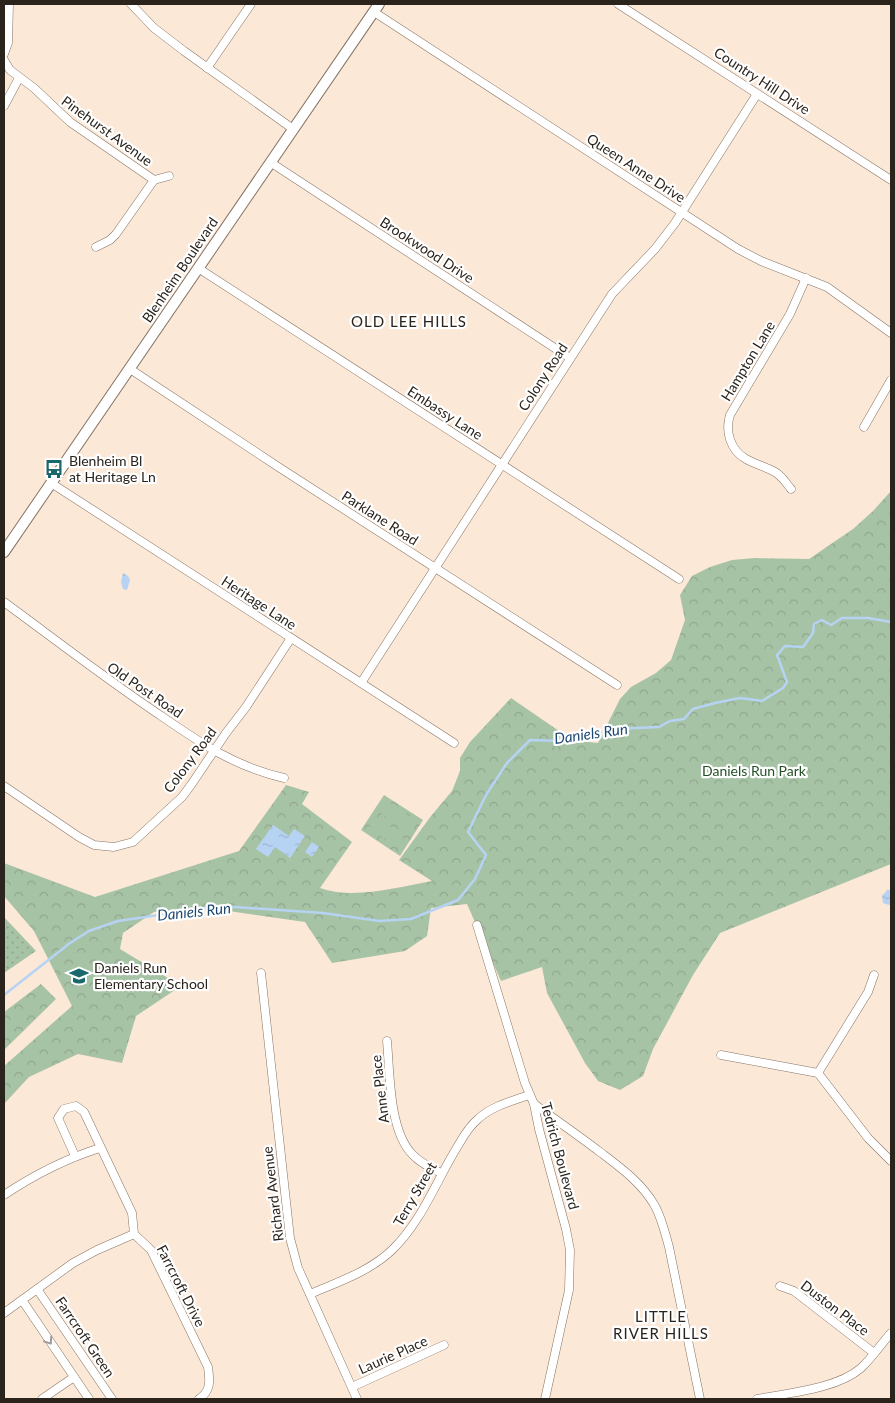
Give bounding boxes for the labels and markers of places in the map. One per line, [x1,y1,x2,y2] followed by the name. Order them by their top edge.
[69,452,156,485] place label: Blenheim Bl at Heritage Ln
[43,458,65,480] bus stop icon: Blenheim Bl at Heritage Ln
[94,959,208,992] place label: Daniels Run Elementary School
[68,965,90,987] school or university icon: Daniels Run Elementary School

